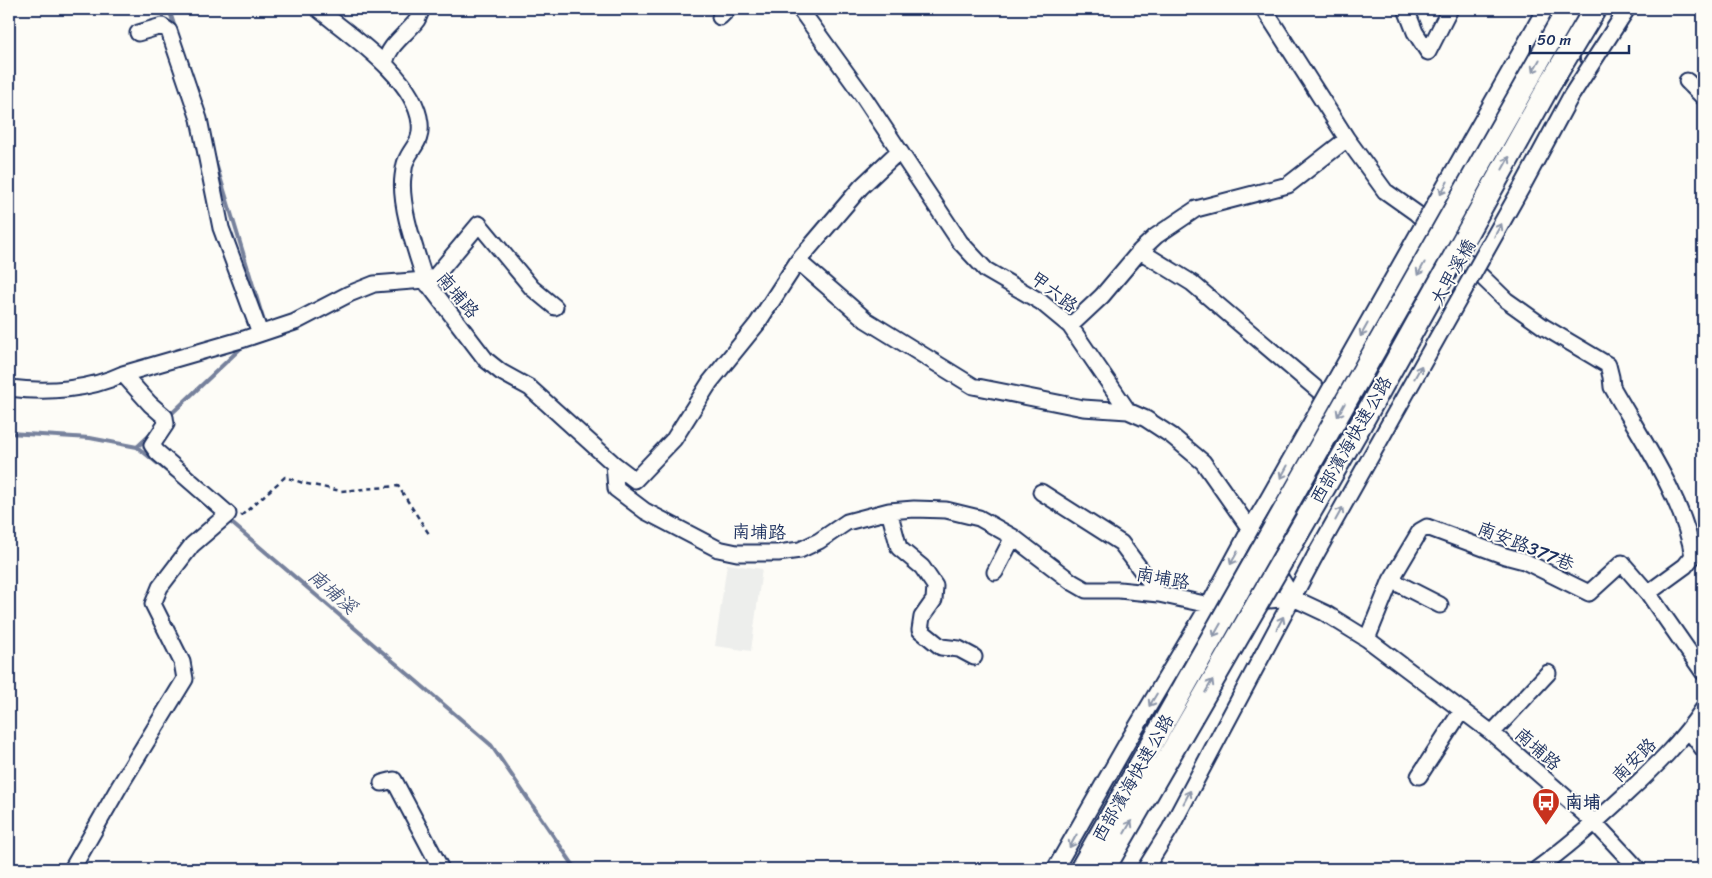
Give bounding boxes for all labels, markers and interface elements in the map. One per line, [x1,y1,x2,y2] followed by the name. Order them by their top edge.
[1530,22,1628,54] scale bar
[1537,27,1572,53] text: 50 m
[1530,59,1540,73] one-way arrow
[1502,156,1511,171] one-way arrow
[1438,181,1448,195] one-way arrow
[1493,223,1503,238] one-way arrow
[1422,233,1484,311] street label: 大甲溪橋
[1416,261,1426,275] one-way arrow
[1023,263,1085,321] street label: 甲六路
[428,264,488,326] street label: 南埔路
[1359,322,1368,337] one-way arrow
[1414,365,1424,380] one-way arrow
[1301,370,1401,510] street label: 西部濱海快速公路
[1336,403,1346,417] one-way arrow
[1279,464,1289,479] one-way arrow
[1334,506,1344,521] one-way arrow
[1473,512,1579,580] street label: 南安路377巷
[732,516,786,548] street label: 南埔路
[1228,551,1238,565] one-way arrow
[1134,558,1192,598] street label: 南埔路
[300,560,366,623] water label: 南埔溪
[1276,616,1285,631] one-way arrow
[1212,622,1222,637] one-way arrow
[1205,680,1215,694] one-way arrow
[1148,692,1158,706] one-way arrow
[1083,708,1183,848] street label: 西部濱海快速公路
[1507,719,1569,779] street label: 南埔路
[1604,730,1664,790] street label: 南安路
[1565,786,1601,818] place label: 南埔
[1531,787,1561,826] bus stop icon: 南埔
[1183,790,1192,805] one-way arrow
[1124,820,1133,835] one-way arrow
[1067,833,1077,847] one-way arrow

